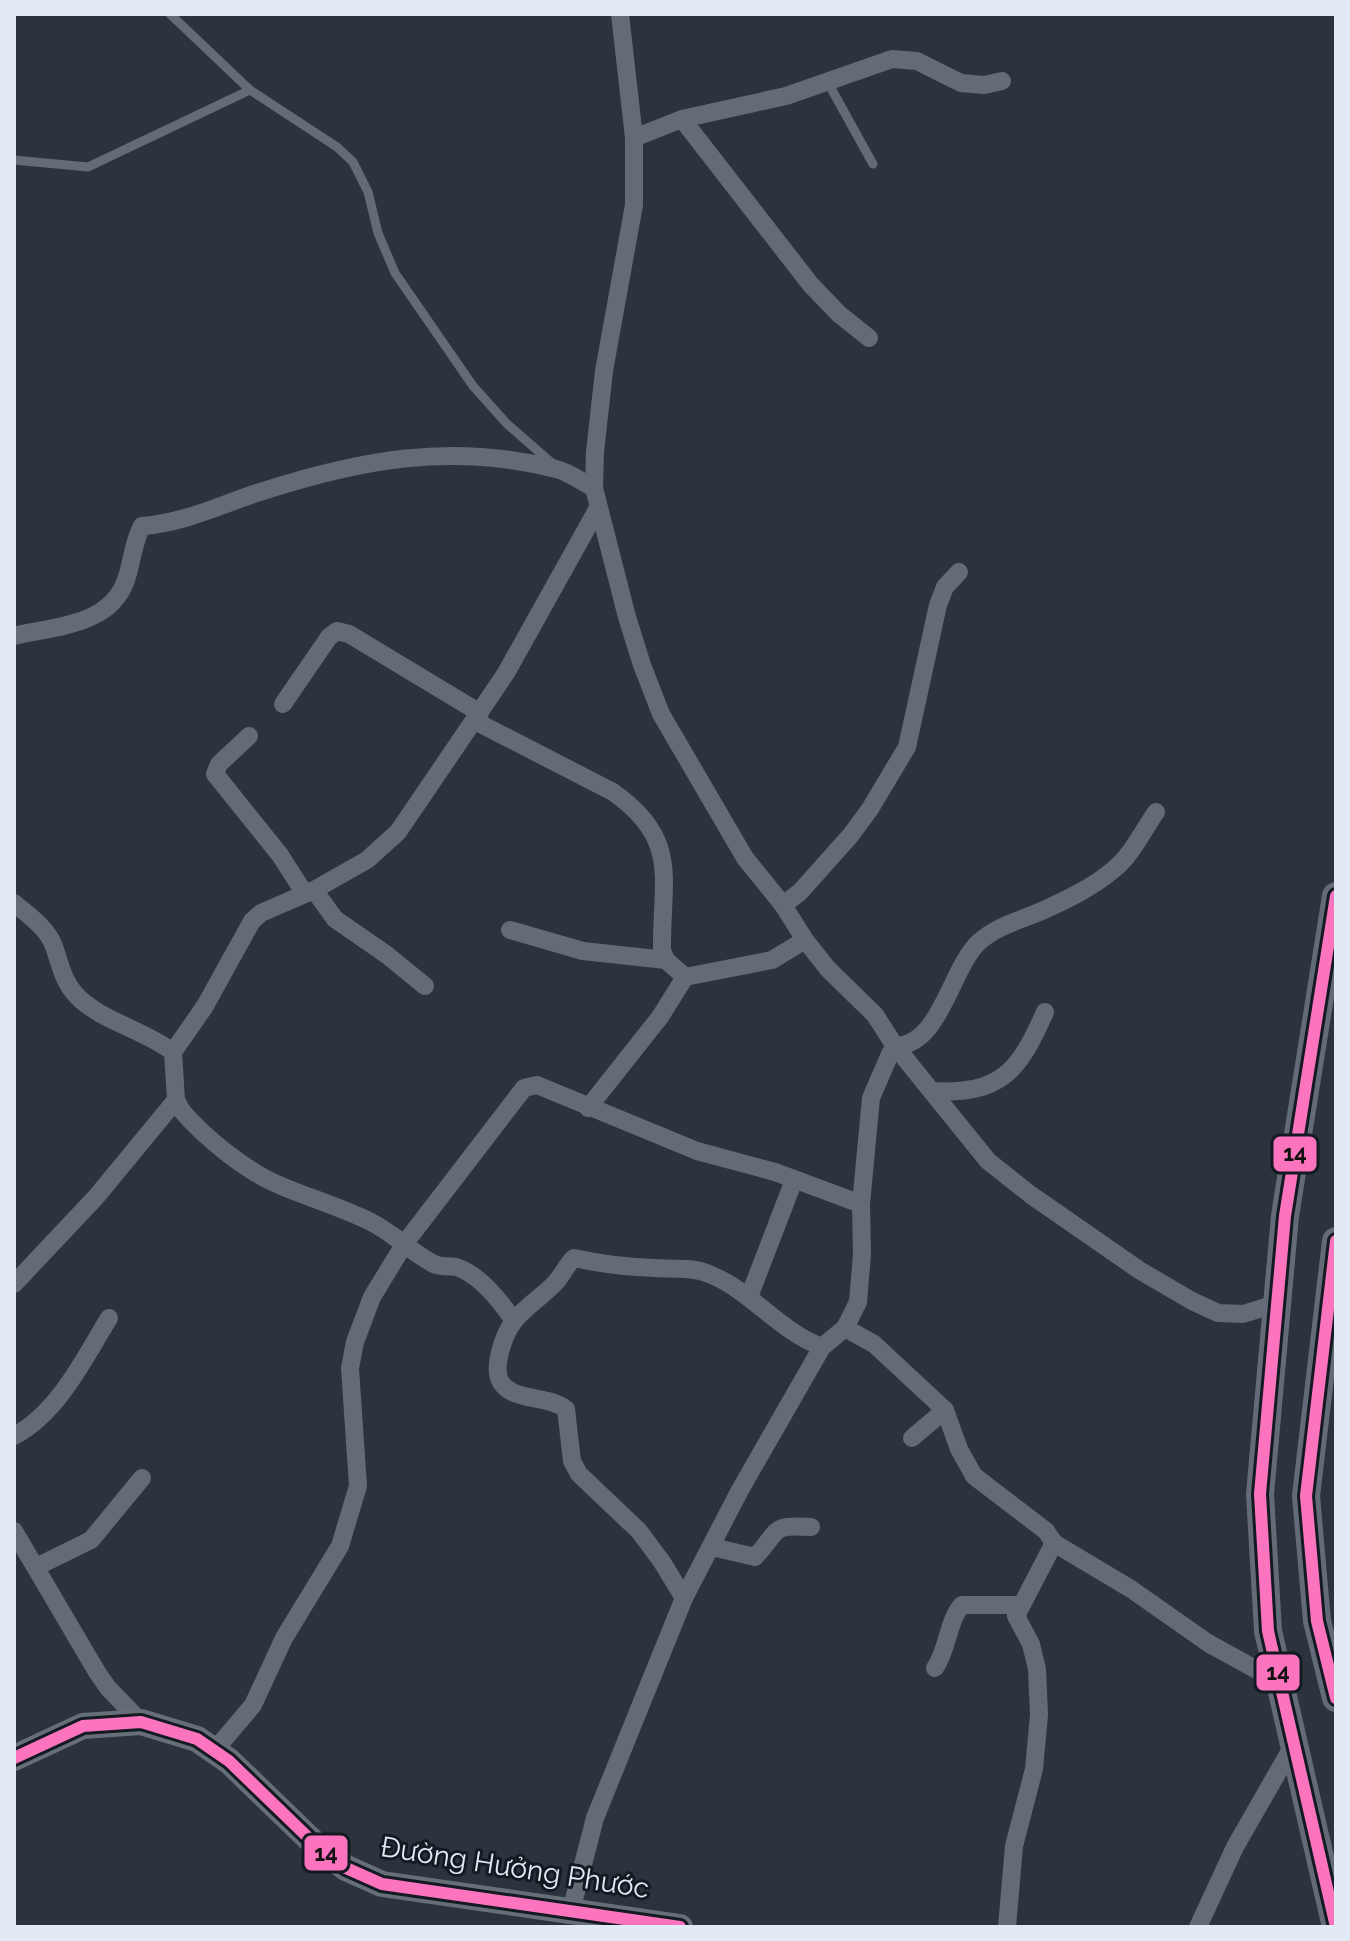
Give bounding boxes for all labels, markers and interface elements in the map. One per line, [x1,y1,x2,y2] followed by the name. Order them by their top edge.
[1272,1135,1318,1173] line badge: 14
[1283,1140,1307,1166] text: 14
[1255,1653,1301,1692] line badge: 14
[1266,1659,1290,1685] text: 14
[378,1830,652,1905] street label: Đường Hưởng Phước
[303,1834,349,1872] line badge: 14
[314,1840,338,1866] text: 14

